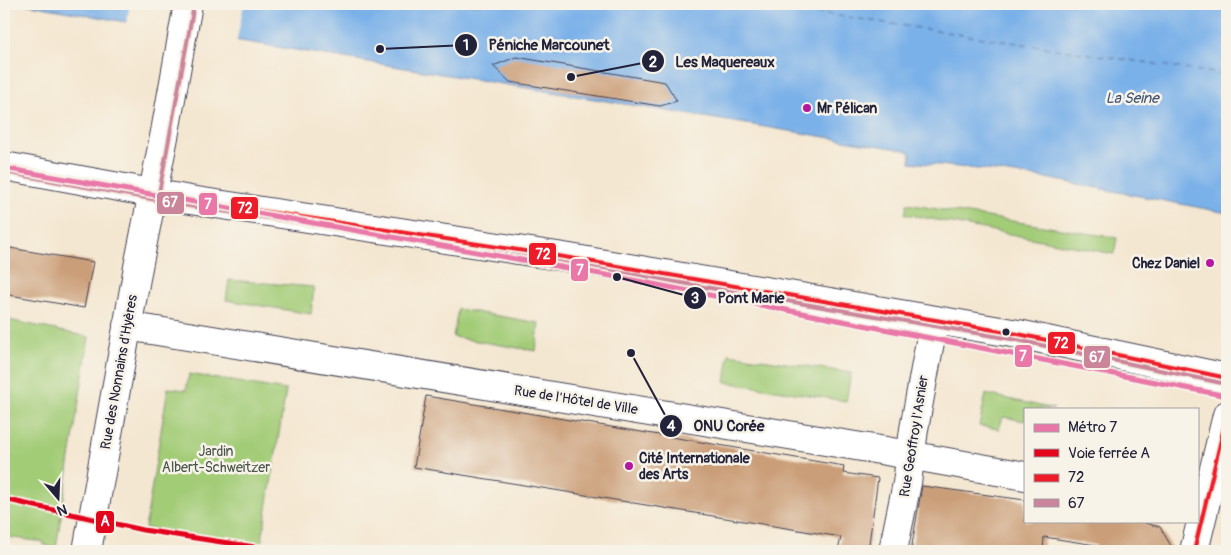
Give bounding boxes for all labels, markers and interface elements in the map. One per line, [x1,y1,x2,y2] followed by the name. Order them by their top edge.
[454,30,620,60] callout: Péniche Marcounet
[463,36,469,55] text: 1
[488,36,610,55] text: Péniche Marcounet
[640,46,785,76] callout: Les Maquereaux
[649,53,657,72] text: 2
[675,53,775,72] text: Les Maquereaux
[1105,89,1160,108] water label: La Seine
[817,100,877,117] place label: Mr Pélican
[801,102,813,114] marker: Mr Pélican
[156,191,185,215] line badge: 67
[198,192,218,216] line badge: 7
[162,194,178,211] text: 67
[204,196,212,213] text: 7
[230,196,259,220] line badge: 72
[237,200,253,217] text: 72
[528,242,557,266] line badge: 72
[535,246,551,263] text: 72
[1132,255,1200,272] place label: Chez Daniel
[1204,257,1216,269] marker: Chez Daniel
[570,258,589,282] line badge: 7
[576,262,584,279] text: 7
[683,283,795,313] callout: Pont Marie
[691,289,699,308] text: 3
[717,289,785,308] text: Pont Marie
[97,293,141,451] street label: Rue des Nonnains d'Hyères
[1001,327,1011,337] unlabelled marker
[1047,331,1076,355] line badge: 72
[1053,335,1069,352] text: 72
[1014,344,1033,368] line badge: 7
[1083,345,1111,369] line badge: 67
[1019,348,1027,365] text: 7
[1089,349,1105,366] text: 67
[896,374,932,498] street label: Rue Geoffroy l'Asnier
[513,382,639,418] street label: Rue de l'Hôtel de Ville
[1024,408,1198,522] legend
[658,411,774,441] callout: ONU Corée
[667,417,676,436] text: 4
[694,417,765,436] text: ONU Corée
[1068,418,1117,437] text: Métro 7
[162,443,270,476] park label: Jardin Albert-Schweitzer
[1068,444,1150,463] text: Voie ferrée A
[639,450,751,483] place label: Cité Internationale des Arts
[623,460,635,472] marker: Cité Internationale des Arts
[1068,468,1084,487] text: 72
[32,472,82,522] north arrow
[1068,494,1085,513] text: 67
[55,500,69,519] text: N
[95,510,115,534] line badge: A
[100,513,110,530] text: A

